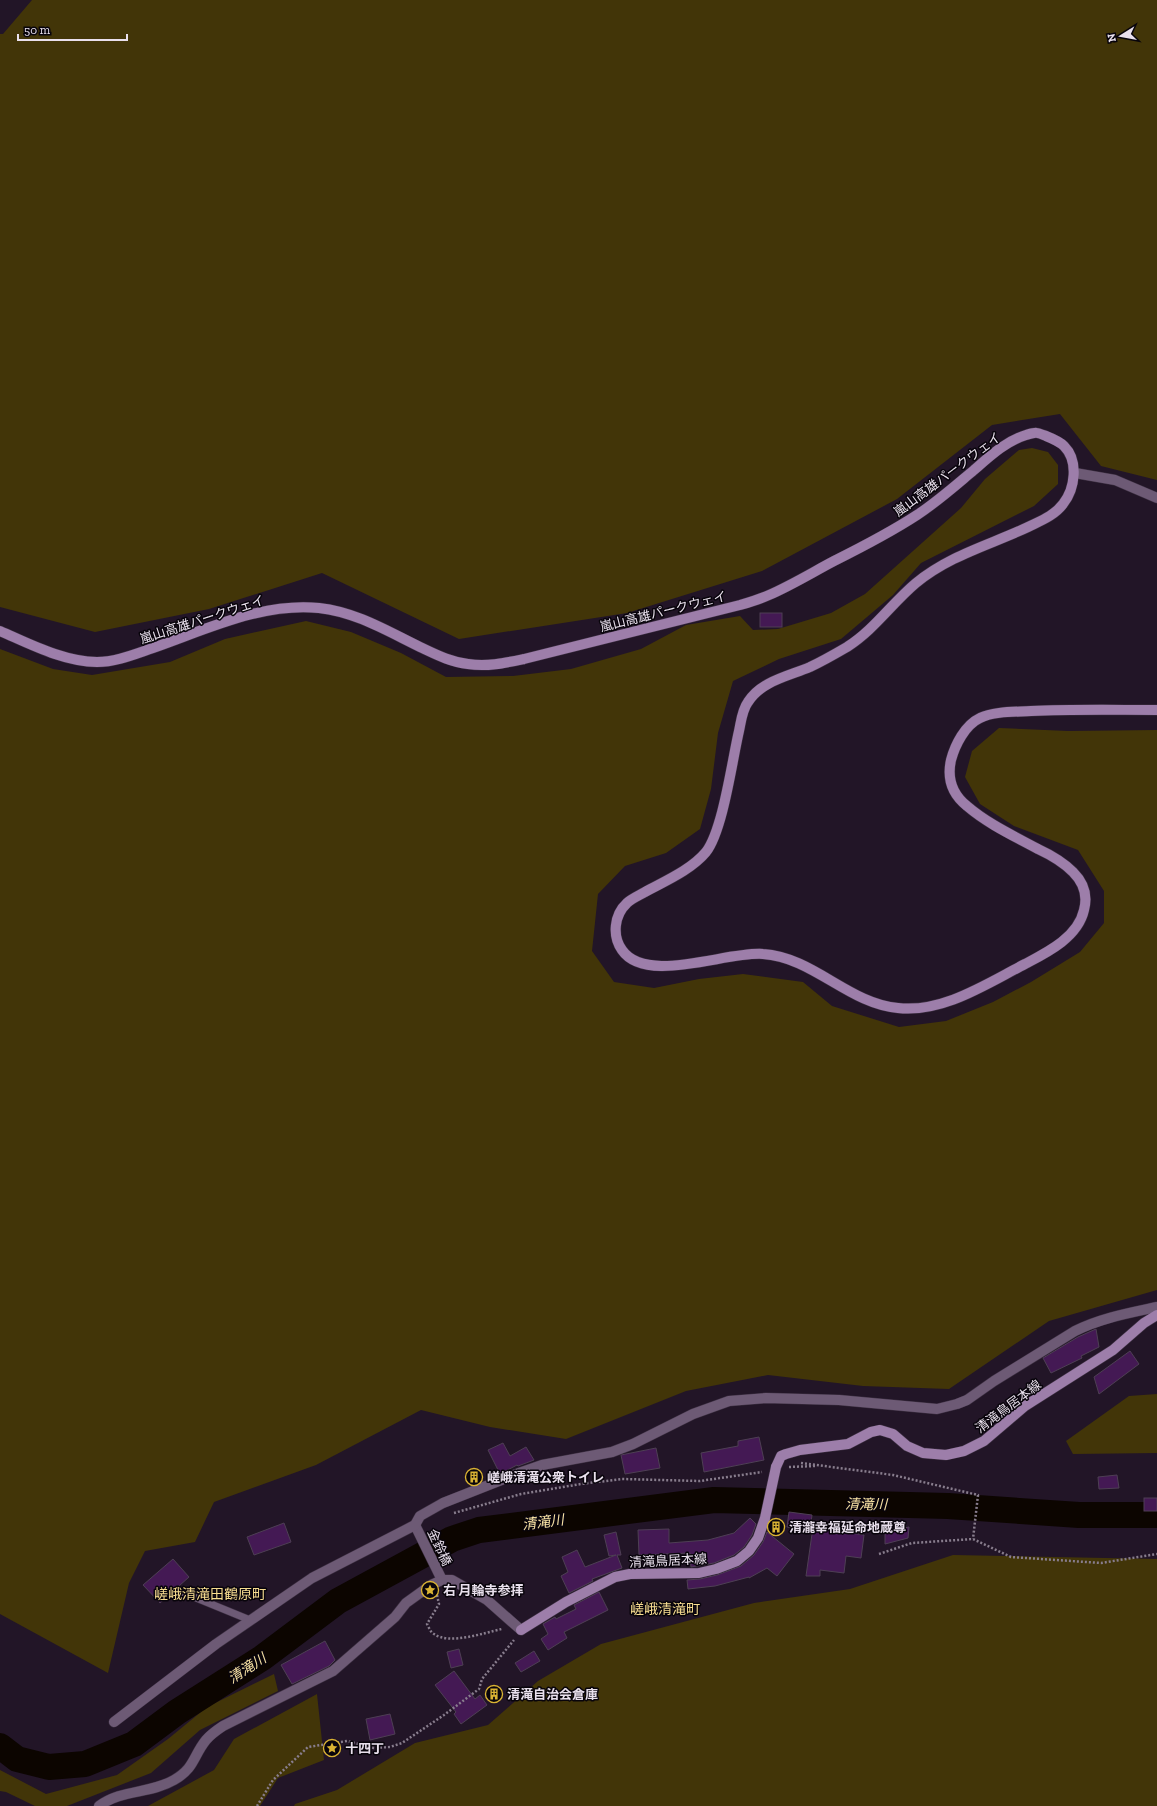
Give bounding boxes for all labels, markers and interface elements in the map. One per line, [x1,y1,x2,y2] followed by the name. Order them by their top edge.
[18,16,127,42] scale bar
[1101,16,1141,56] north arrow
[24,23,51,37] text: 50 m
[1104,32,1119,43] text: N
[891,429,1004,520] street label: 嵐山高雄パークウェイ
[598,588,728,634] street label: 嵐山高雄パークウェイ
[138,592,266,647] street label: 嵐山高雄パークウェイ
[973,1377,1044,1436] street label: 清滝鳥居本線
[464,1467,484,1487] building icon: 嵯峨清滝公衆トイレ
[487,1470,604,1485] place label: 嵯峨清滝公衆トイレ
[845,1496,889,1513] water label: 清滝川
[521,1511,567,1533] water label: 清滝川
[766,1517,786,1537] building icon: 清瀧幸福延命地蔵尊
[789,1520,906,1535] place label: 清瀧幸福延命地蔵尊
[425,1526,455,1568] street label: 金鈴橋
[629,1551,707,1570] street label: 清滝鳥居本線
[420,1580,440,1600] place icon: 右 月輪寺参拝
[443,1583,523,1598] place label: 右 月輪寺参拝
[154,1586,266,1603] district label: 嵯峨清滝田鶴原町
[630,1601,700,1618] district label: 嵯峨清滝町
[225,1649,271,1687] water label: 清滝川
[484,1684,504,1704] building icon: 清滝自治会倉庫
[507,1687,598,1702] place label: 清滝自治会倉庫
[322,1738,342,1758] place icon: 十四丁
[345,1741,384,1756] place label: 十四丁

